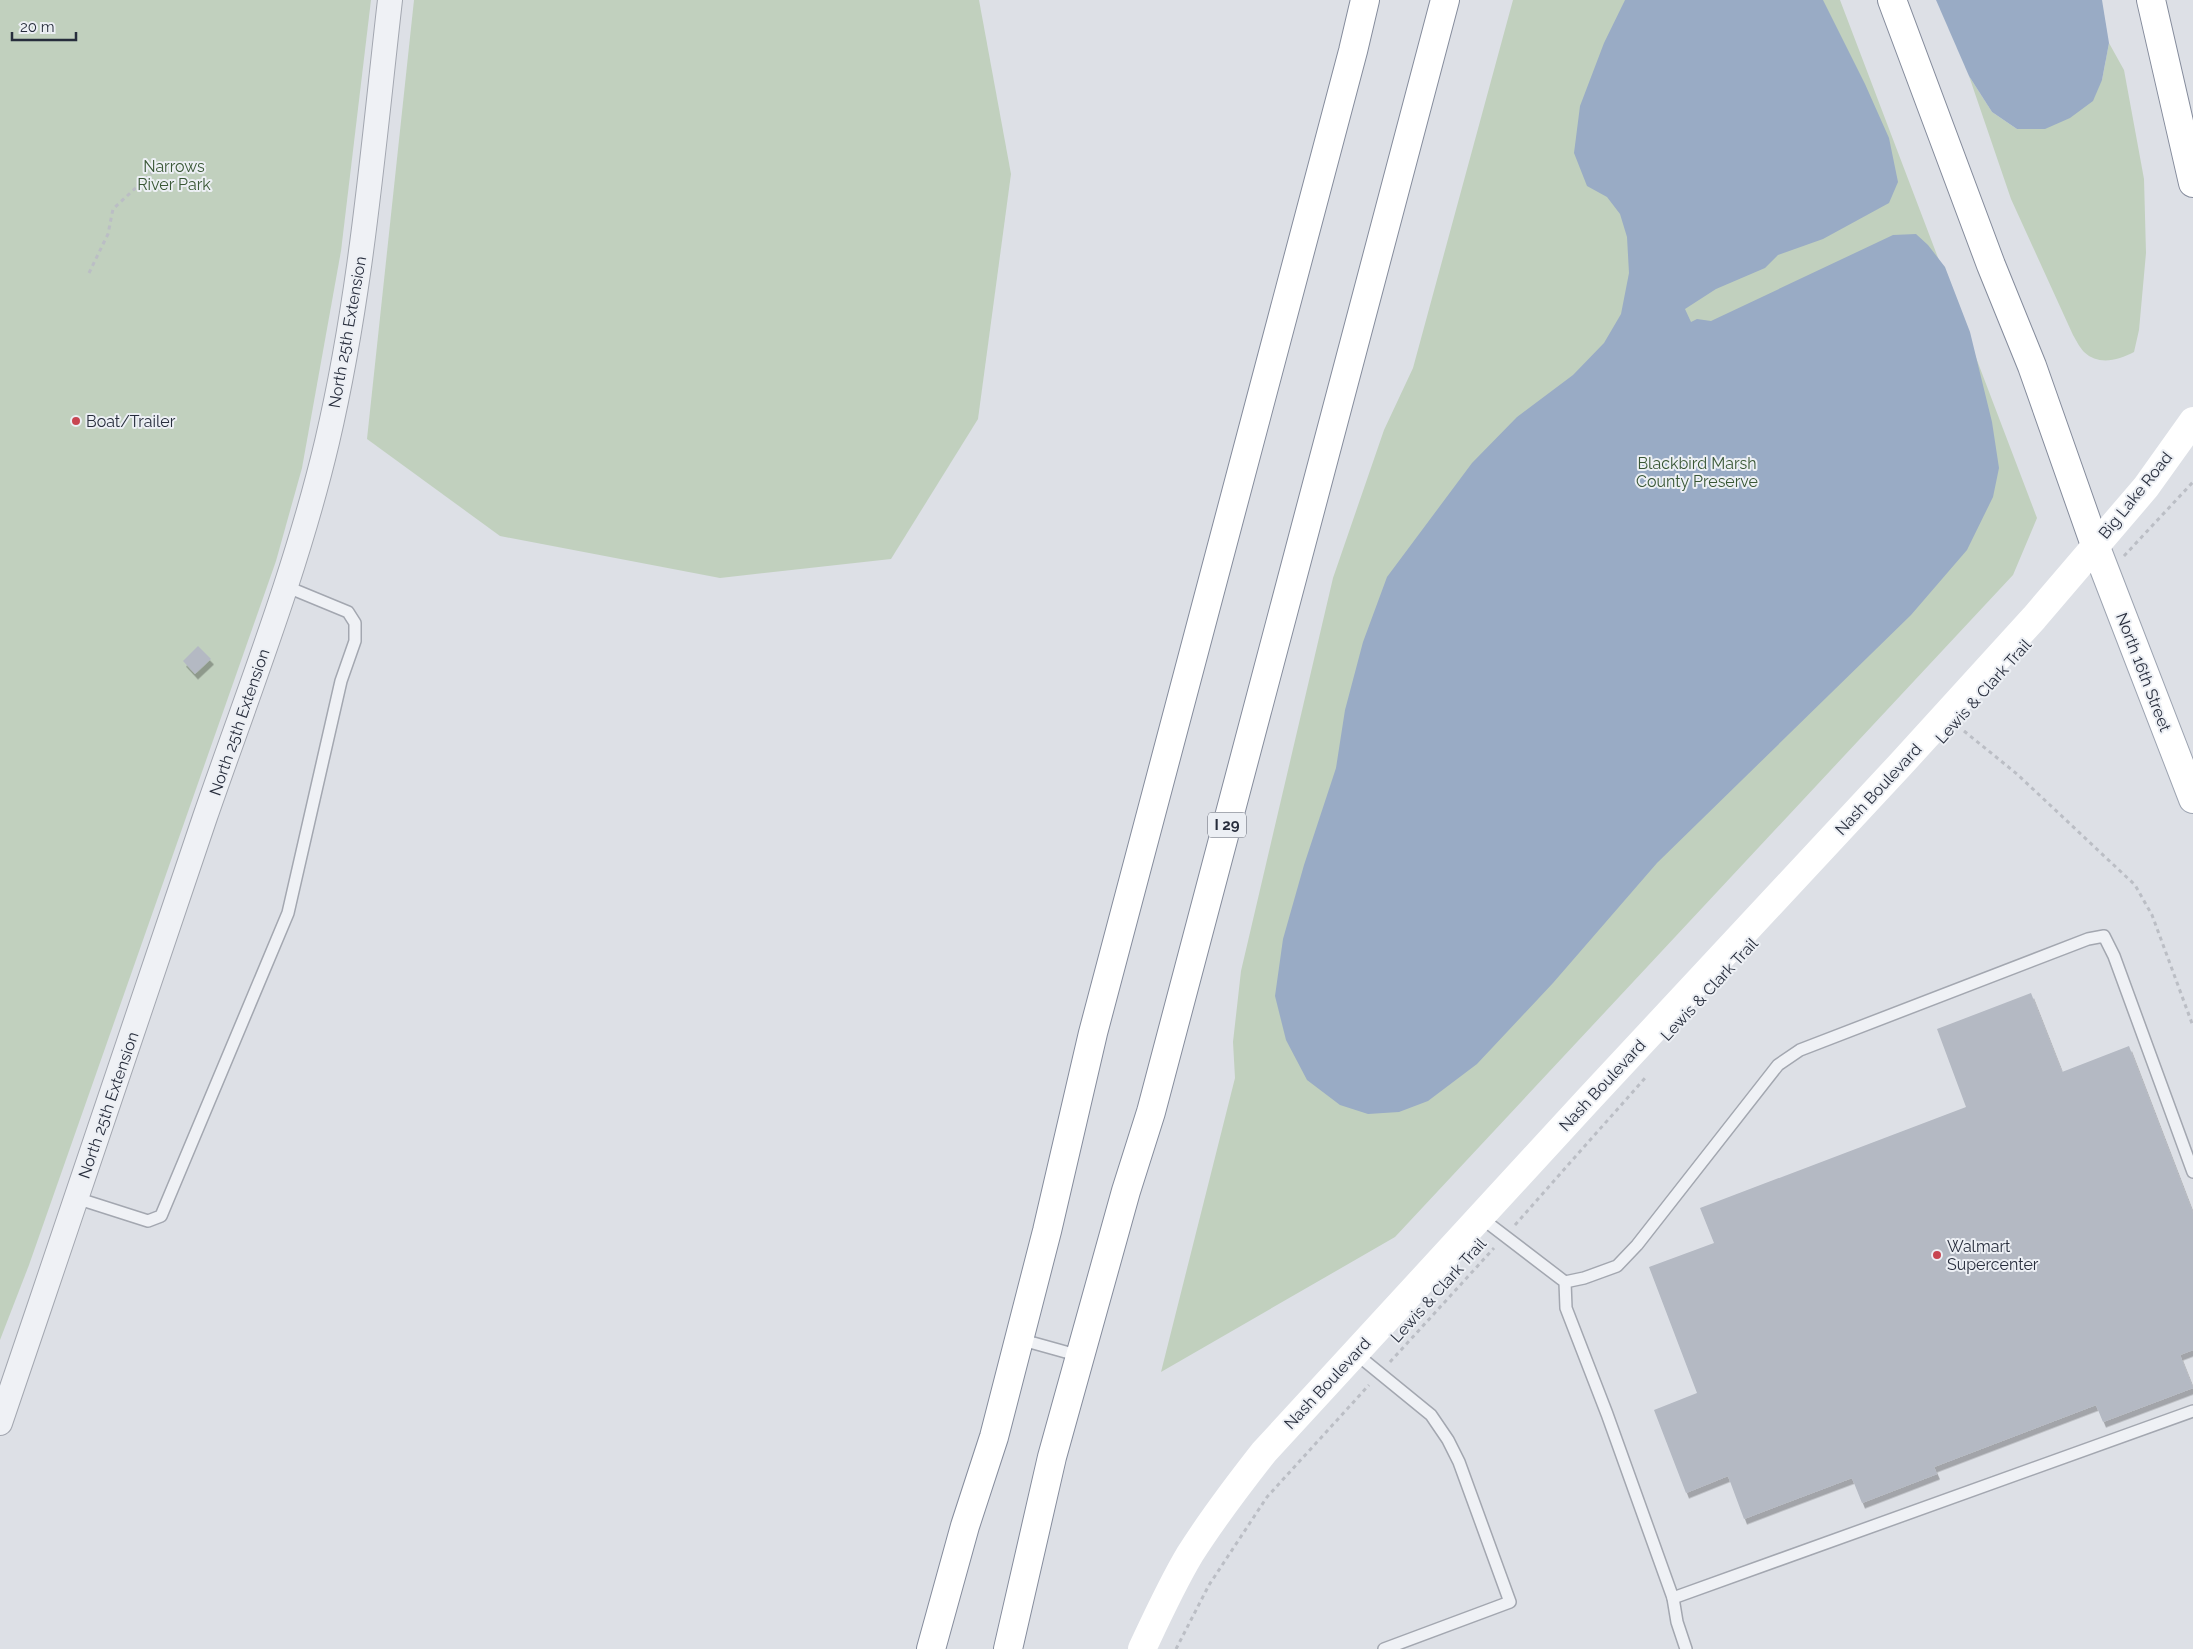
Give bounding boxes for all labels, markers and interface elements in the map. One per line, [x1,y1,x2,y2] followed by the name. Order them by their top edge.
[12,10,76,42] scale bar
[20,18,55,36] text: 20 m
[137,157,211,194] park label: Narrows River Park
[325,255,370,409] street label: North 25th Extension
[86,412,176,431] place label: Boat/Trailer
[70,415,82,427] marker: Boat/Trailer
[2095,448,2176,543] street label: Big Lake Road
[1636,454,1758,491] park label: Blackbird Marsh County Preserve
[2112,610,2175,735] street label: North 16th Street
[1932,635,2036,747] street label: Lewis & Clark Trail
[205,646,273,798] street label: North 25th Extension
[1831,740,1925,839] street label: Nash Boulevard
[1208,812,1246,838] road number: I 29
[1657,934,1762,1045] street label: Lewis & Clark Trail
[74,1029,142,1181] street label: North 25th Extension
[1555,1036,1649,1135] street label: Nash Boulevard
[1387,1234,1491,1346] street label: Lewis & Clark Trail
[1947,1237,2039,1274] place label: Walmart Supercenter
[1931,1249,1943,1261] marker: Walmart Supercenter
[1280,1334,1374,1433] street label: Nash Boulevard

